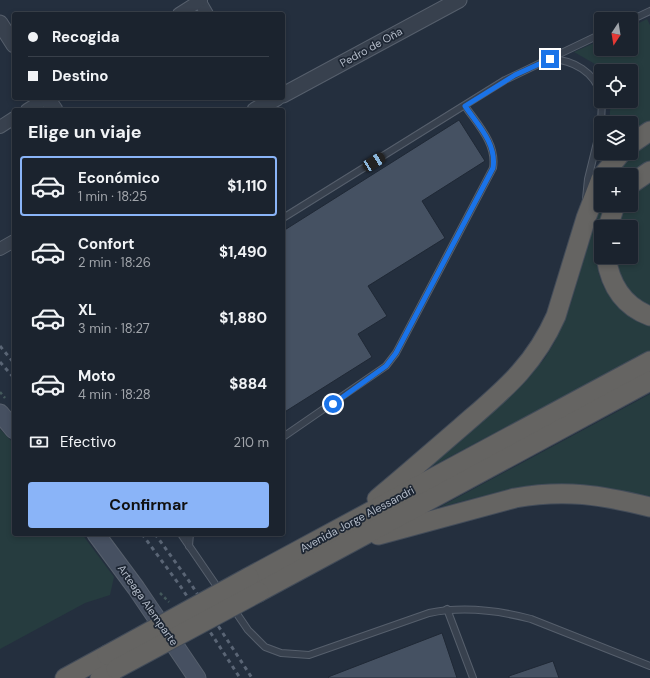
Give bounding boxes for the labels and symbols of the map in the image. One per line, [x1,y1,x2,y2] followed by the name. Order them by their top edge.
[594,12,638,56] north arrow
[337,24,405,70] street label: Pedro de Oña
[541,50,559,68] route end
[361,151,387,173] car
[324,395,342,413] route start
[298,483,416,555] street label: Avenida Jorge Alessandri
[115,562,181,648] street label: Arteaga Alemparte

